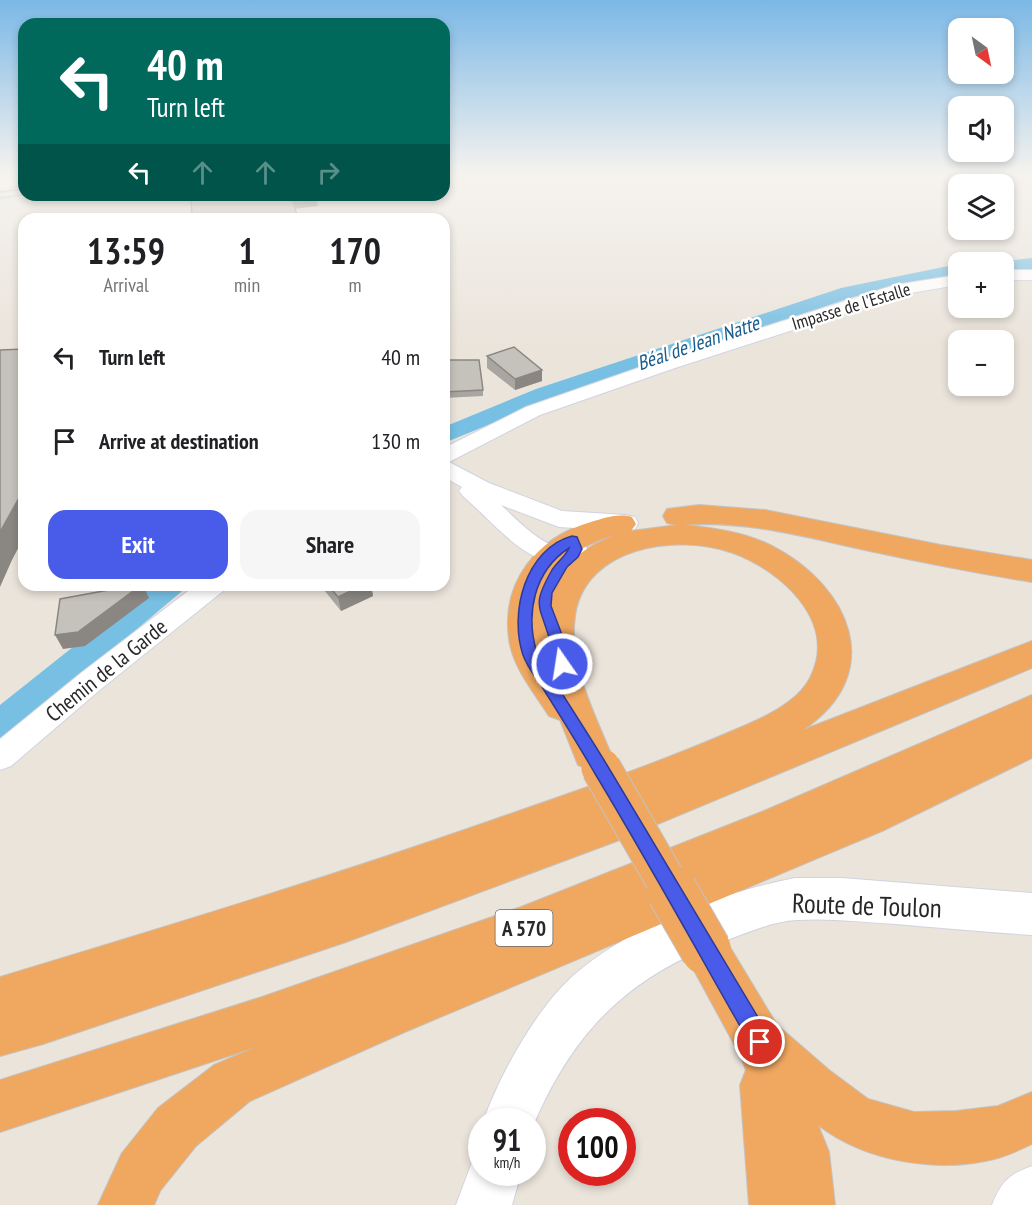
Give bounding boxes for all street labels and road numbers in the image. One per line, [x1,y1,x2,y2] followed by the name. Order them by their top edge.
[789,277,913,335] street label: Impasse de l'Estalle
[40,612,172,728] street label: Chemin de la Garde
[792,885,942,925] street label: Route de Toulon
[496,910,552,946] road number: A 570

